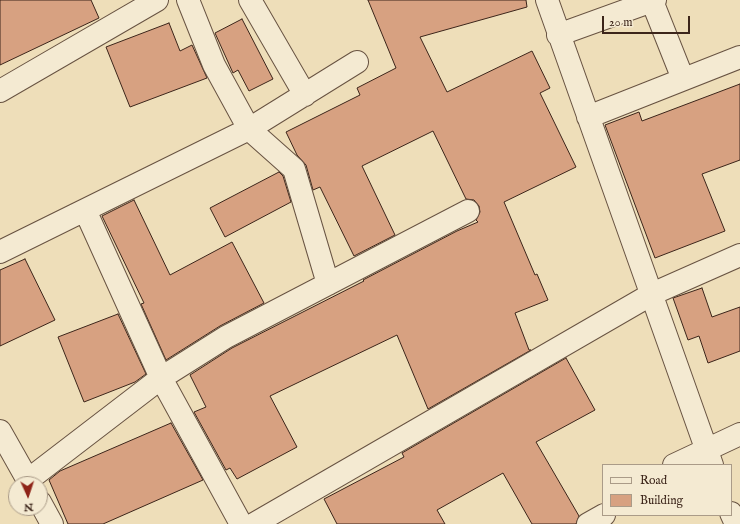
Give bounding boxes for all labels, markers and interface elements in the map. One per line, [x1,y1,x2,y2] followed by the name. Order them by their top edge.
[604,8,692,34] scale bar
[609,15,632,30] text: 20 m
[602,464,732,516] legend
[640,473,667,488] text: Road
[8,476,48,516] north arrow
[640,493,683,508] text: Building
[23,500,34,514] text: N

